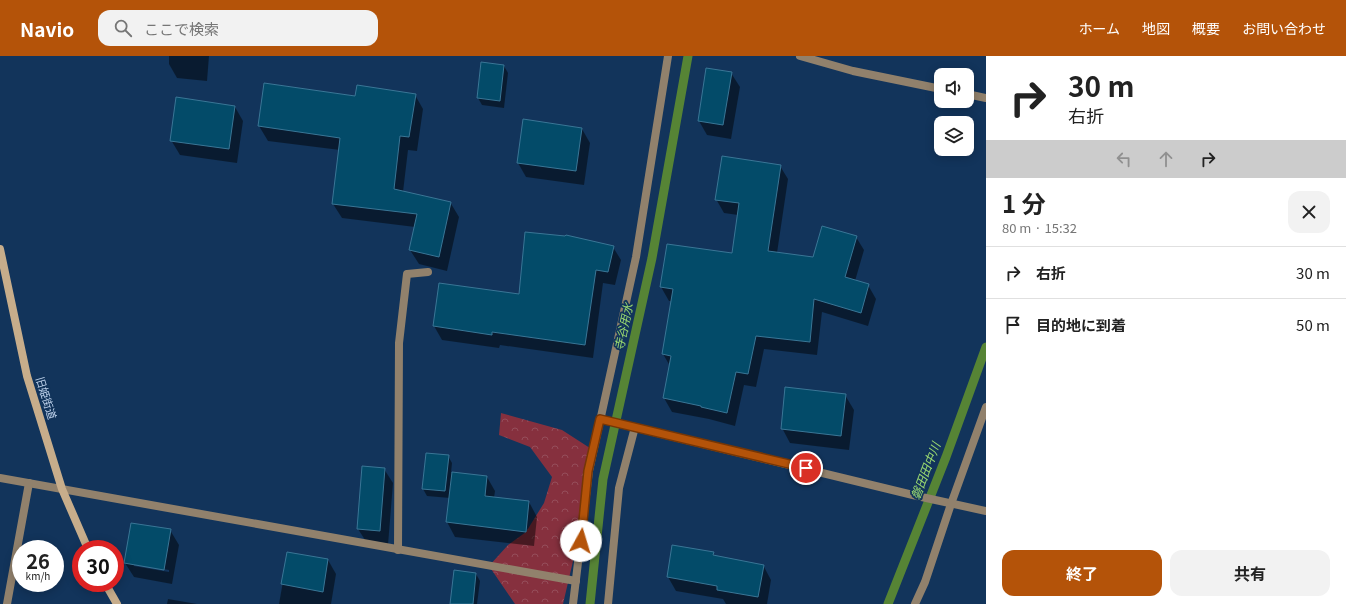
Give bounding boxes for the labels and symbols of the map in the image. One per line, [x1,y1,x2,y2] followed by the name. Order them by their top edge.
[609,299,636,352] water label: 寺谷用水
[33,374,61,421] street label: 旧姫街道
[906,438,944,502] water label: 磐田田中川
[789,451,823,485] pin
[560,520,602,562] position arrow
[72,540,124,592] speed limit sign: 30

